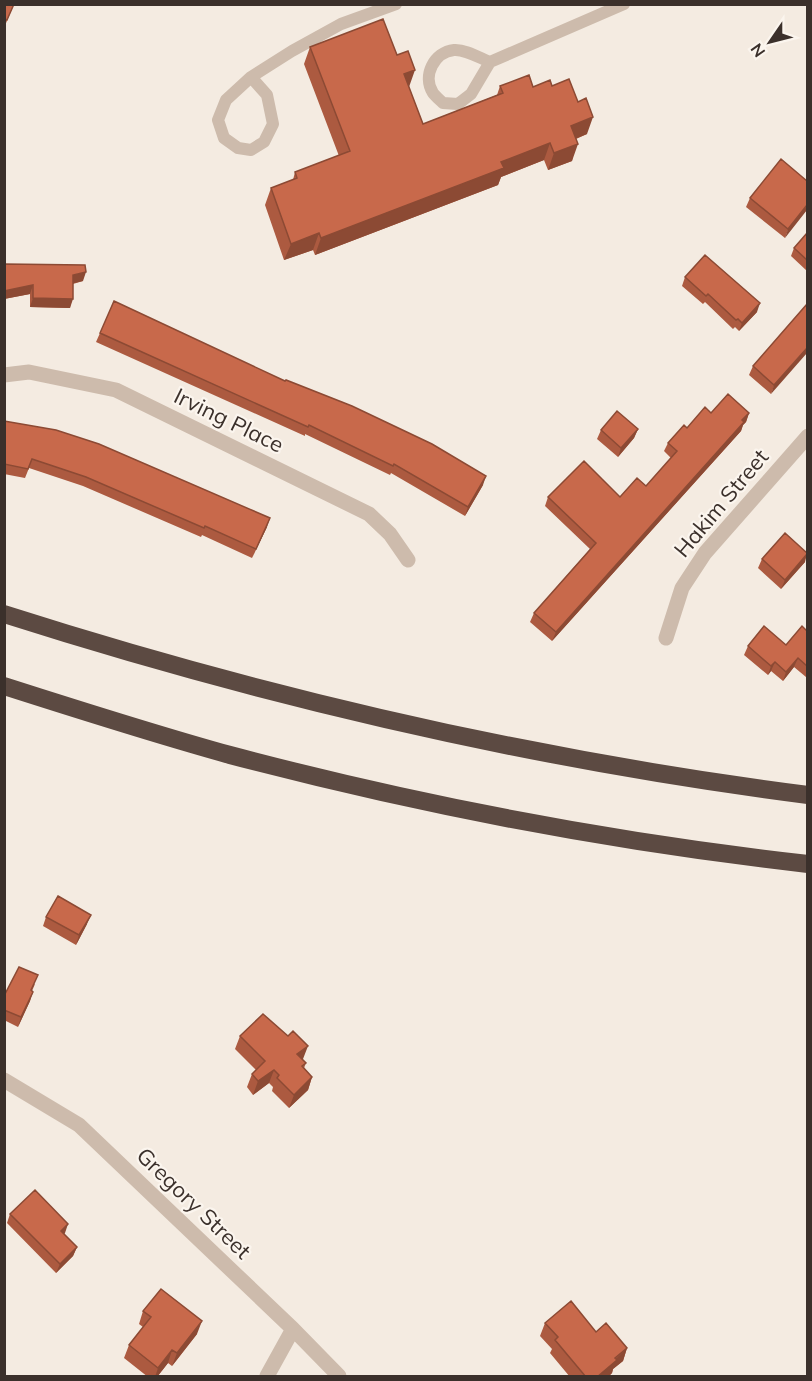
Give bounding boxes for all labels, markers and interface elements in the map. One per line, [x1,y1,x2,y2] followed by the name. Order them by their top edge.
[740,12,800,72] north arrow
[746,40,769,61] text: N
[170,381,288,459] street label: Irving Place
[668,443,775,563] street label: Hakim Street
[131,1141,257,1265] street label: Gregory Street

